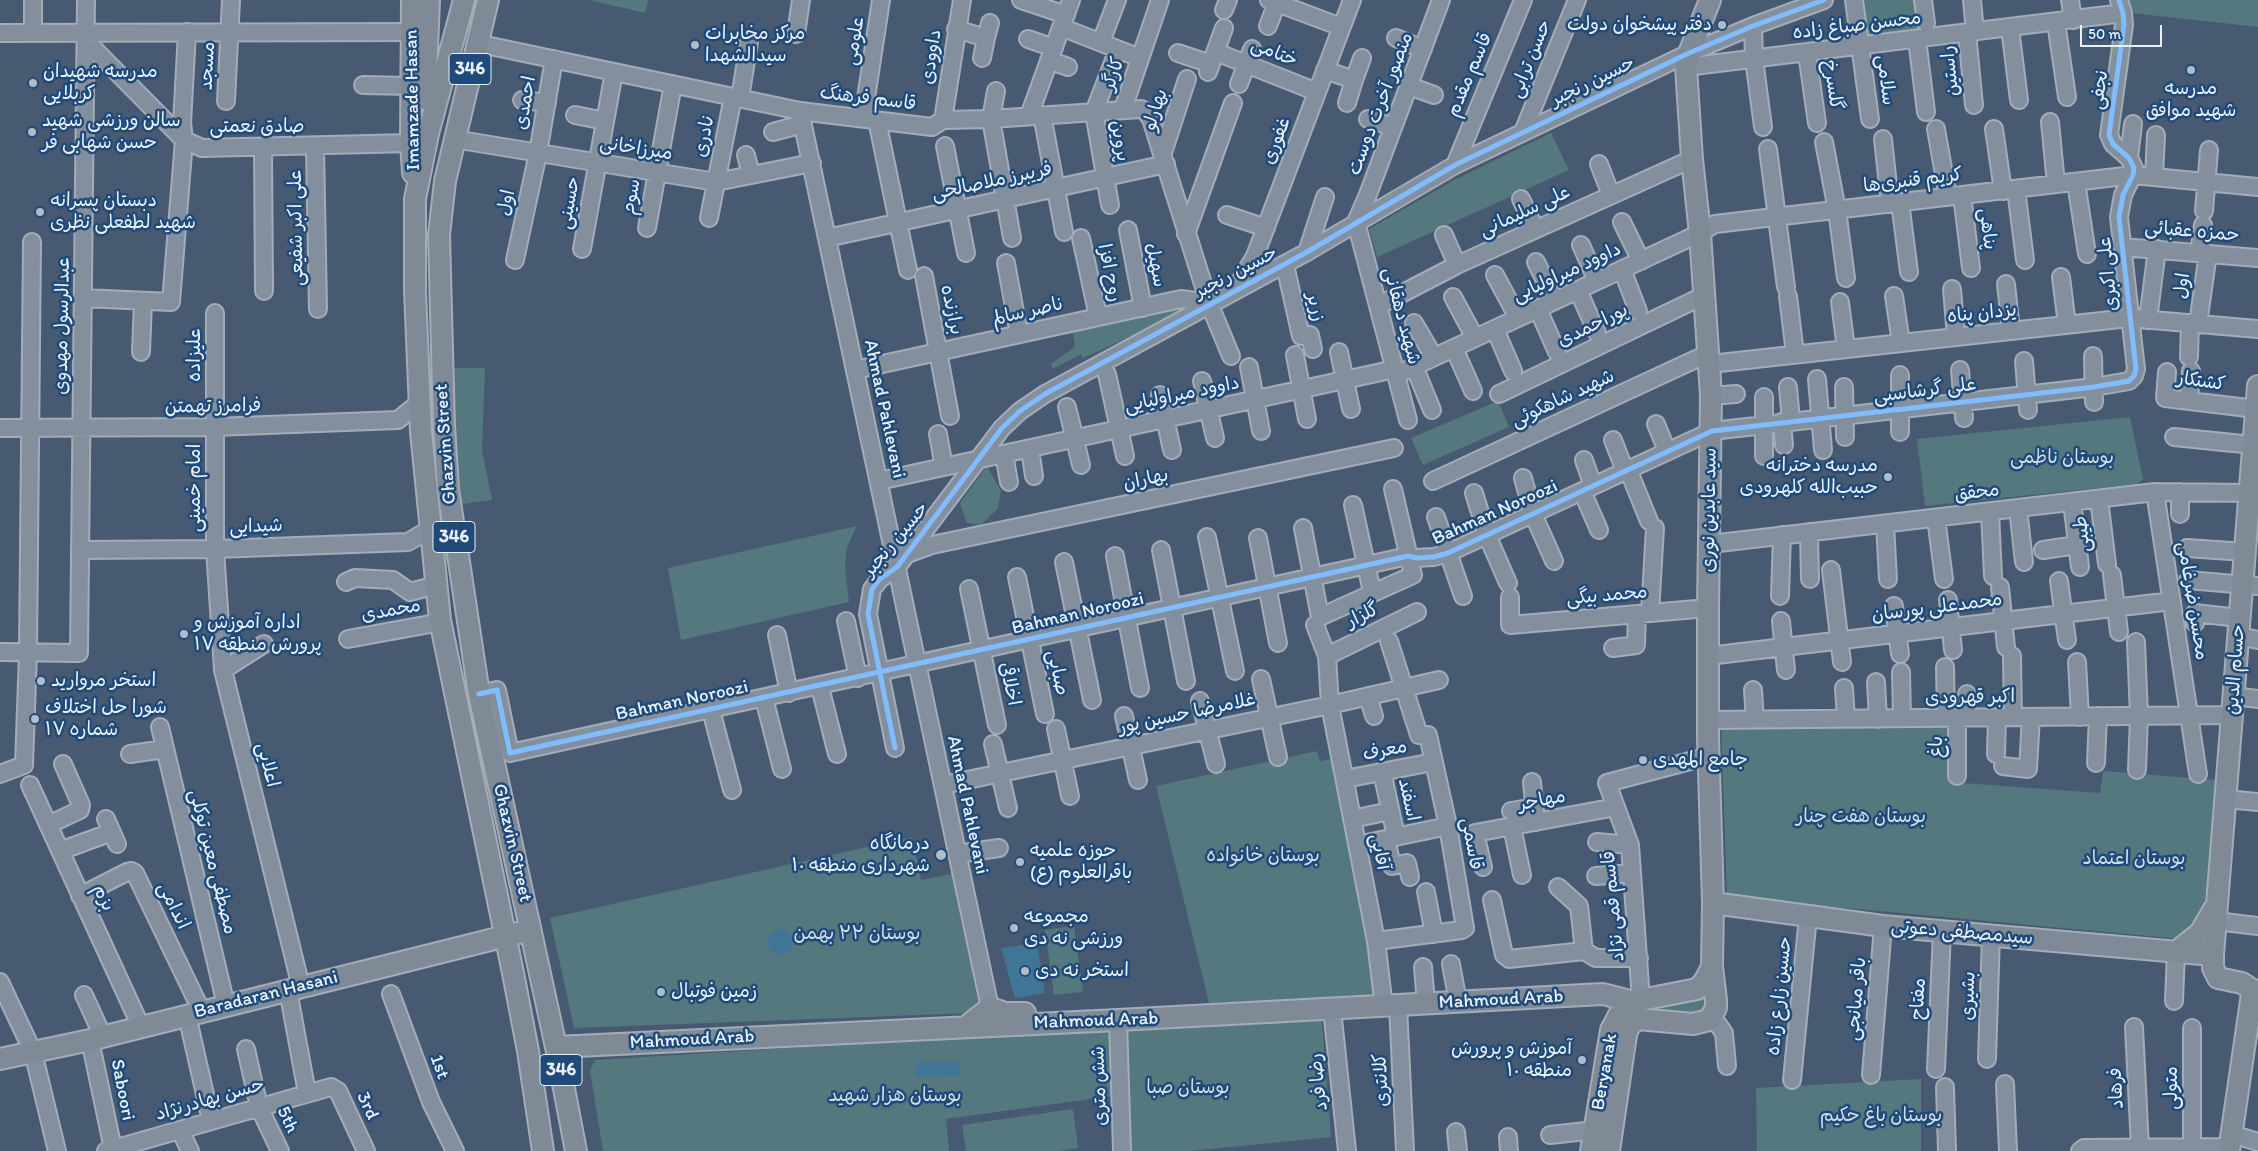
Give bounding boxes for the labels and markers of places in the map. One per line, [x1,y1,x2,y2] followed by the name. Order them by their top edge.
[1567,14,1712,36] place label: دفتر پیشخوان دولت
[1716,19,1728,31] marker: دفتر پیشخوان دولت
[705,23,805,67] place label: مرکز مخابرات سیدالشهدا
[689,39,701,51] marker: مرکز مخابرات سیدالشهدا
[43,61,158,105] place label: مدرسه شهیدان کربلایی
[2185,64,2197,76] marker: مدرسه شهید موافق
[27,77,39,89] marker: مدرسه شهیدان کربلایی
[2146,78,2236,122] place label: مدرسه شهید موافق
[42,110,181,154] place label: سالن ورزشی شهید حسن شهابی فر
[26,126,38,138] marker: سالن ورزشی شهید حسن شهابی فر
[50,190,196,234] place label: دبستان پسرانه شهید لطفعلی نظری
[34,206,46,218] marker: دبستان پسرانه شهید لطفعلی نظری
[1739,455,1878,499] place label: مدرسه دخترانه حبیب‌الله کلهرودی
[1882,471,1894,483] marker: مدرسه دخترانه حبیب‌الله کلهرودی
[194,612,322,656] place label: اداره آموزش و پرورش منطقه ۱۷
[178,628,190,640] marker: اداره آموزش و پرورش منطقه ۱۷
[51,670,156,692] place label: استخر مروارید
[35,675,47,687] marker: استخر مروارید
[45,697,167,741] place label: شورا حل اختلاف شماره ۱۷
[29,713,41,725] marker: شورا حل اختلاف شماره ۱۷
[1653,749,1748,771] place label: جامع المهدی
[1637,754,1649,766] marker: جامع المهدی
[792,833,930,877] place label: درمانگاه شهرداری منطقه ۱۰
[1030,840,1132,884] place label: حوزه علمیه باقرالعلوم (ع)
[934,848,948,862] marker: درمانگاه شهرداری منطقه ۱۰
[1014,856,1026,868] marker: حوزه علمیه باقرالعلوم (ع)
[1024,906,1123,950] place label: مجموعه ورزشی نه دی
[1008,922,1020,934] marker: مجموعه ورزشی نه دی
[1035,960,1129,982] place label: استخر نه دی
[1019,965,1031,977] marker: استخر نه دی
[671,981,757,1003] place label: زمین فوتبال
[655,986,667,998] marker: زمین فوتبال
[1451,1038,1572,1082] place label: آموزش و پرورش منطقه ۱۰
[1576,1054,1588,1066] marker: آموزش و پرورش منطقه ۱۰

